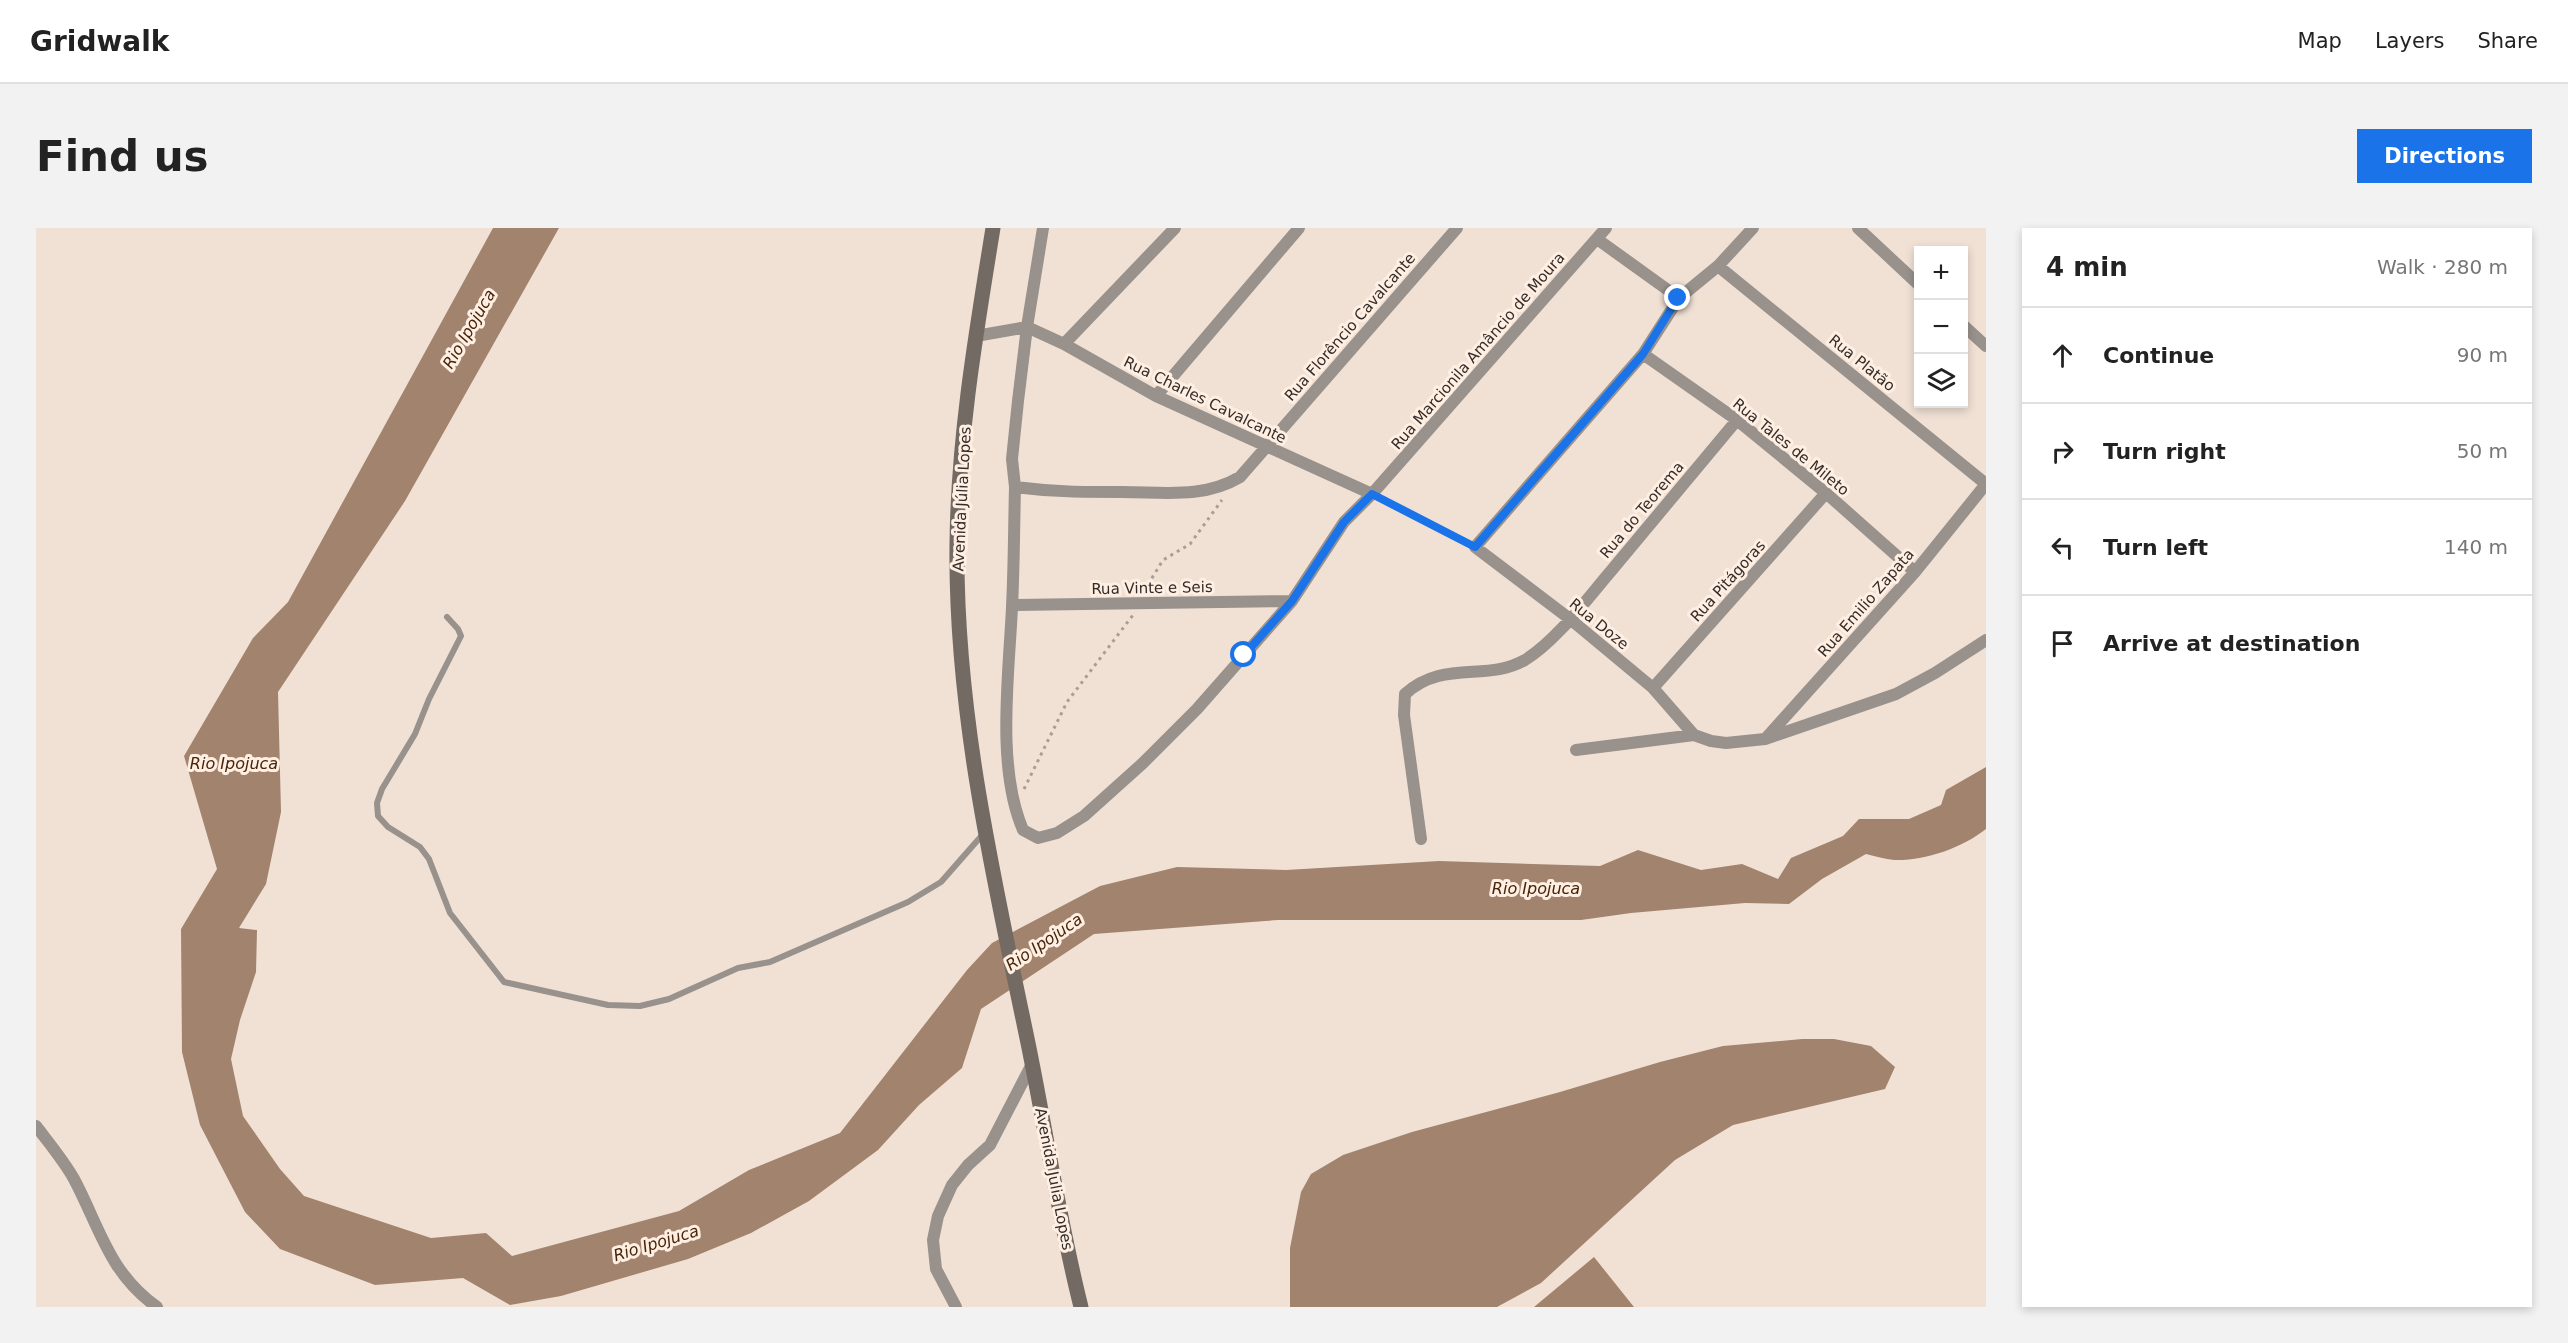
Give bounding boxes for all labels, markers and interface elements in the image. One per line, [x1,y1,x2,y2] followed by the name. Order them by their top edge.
[30,25,169,58] text: Gridwalk
[2298,29,2342,53] text: Map
[2375,29,2444,53] text: Layers
[2477,29,2538,53] text: Share
[2357,129,2532,183] button: Directions
[36,132,209,181] text: Find us
[1914,246,1968,408] map controls
[1914,246,1968,300] button: +
[1281,249,1419,405] street label: Rua Florêncio Cavalcante
[1388,249,1568,453] street label: Rua Marcionila Amâncio de Moura
[2046,252,2128,282] text: 4 min
[2377,255,2508,279] text: Walk · 280 m
[1664,284,1690,310] route end
[439,286,499,372] water label: Rio Ipojuca
[1914,300,1968,354] button: −
[1825,331,1899,395] street label: Rua Platão
[2046,339,2079,372] icon: ahead
[2103,343,2214,368] text: Continue
[2457,343,2508,367] text: 90 m
[1121,353,1289,447] street label: Rua Charles Cavalcante
[1914,354,1968,408] button: layers
[1729,395,1853,499] street label: Rua Tales de Mileto
[949,426,975,572] street label: Avenida Júlia Lopes
[2046,435,2079,468] icon: right
[2103,439,2226,464] text: Turn right
[2457,439,2508,463] text: 50 m
[1596,458,1688,562] street label: Rua do Teorema
[2046,531,2079,564] icon: left
[2103,535,2208,560] text: Turn left
[2444,535,2508,559] text: 140 m
[1687,537,1769,625] street label: Rua Pitágoras
[1814,545,1918,661] street label: Rua Emilio Zapata
[1091,578,1213,598] street label: Rua Vinte e Seis
[1566,595,1632,653] street label: Rua Doze
[2046,627,2079,660] icon: arrive
[2103,631,2360,656] text: Arrive at destination
[1230,641,1256,667] route start
[190,754,278,773] water label: Rio Ipojuca
[1492,879,1580,898] water label: Rio Ipojuca
[1002,909,1086,975] water label: Rio Ipojuca
[1031,1106,1077,1252] street label: Avenida Julia Lopes
[611,1221,701,1265] water label: Rio Ipojuca

